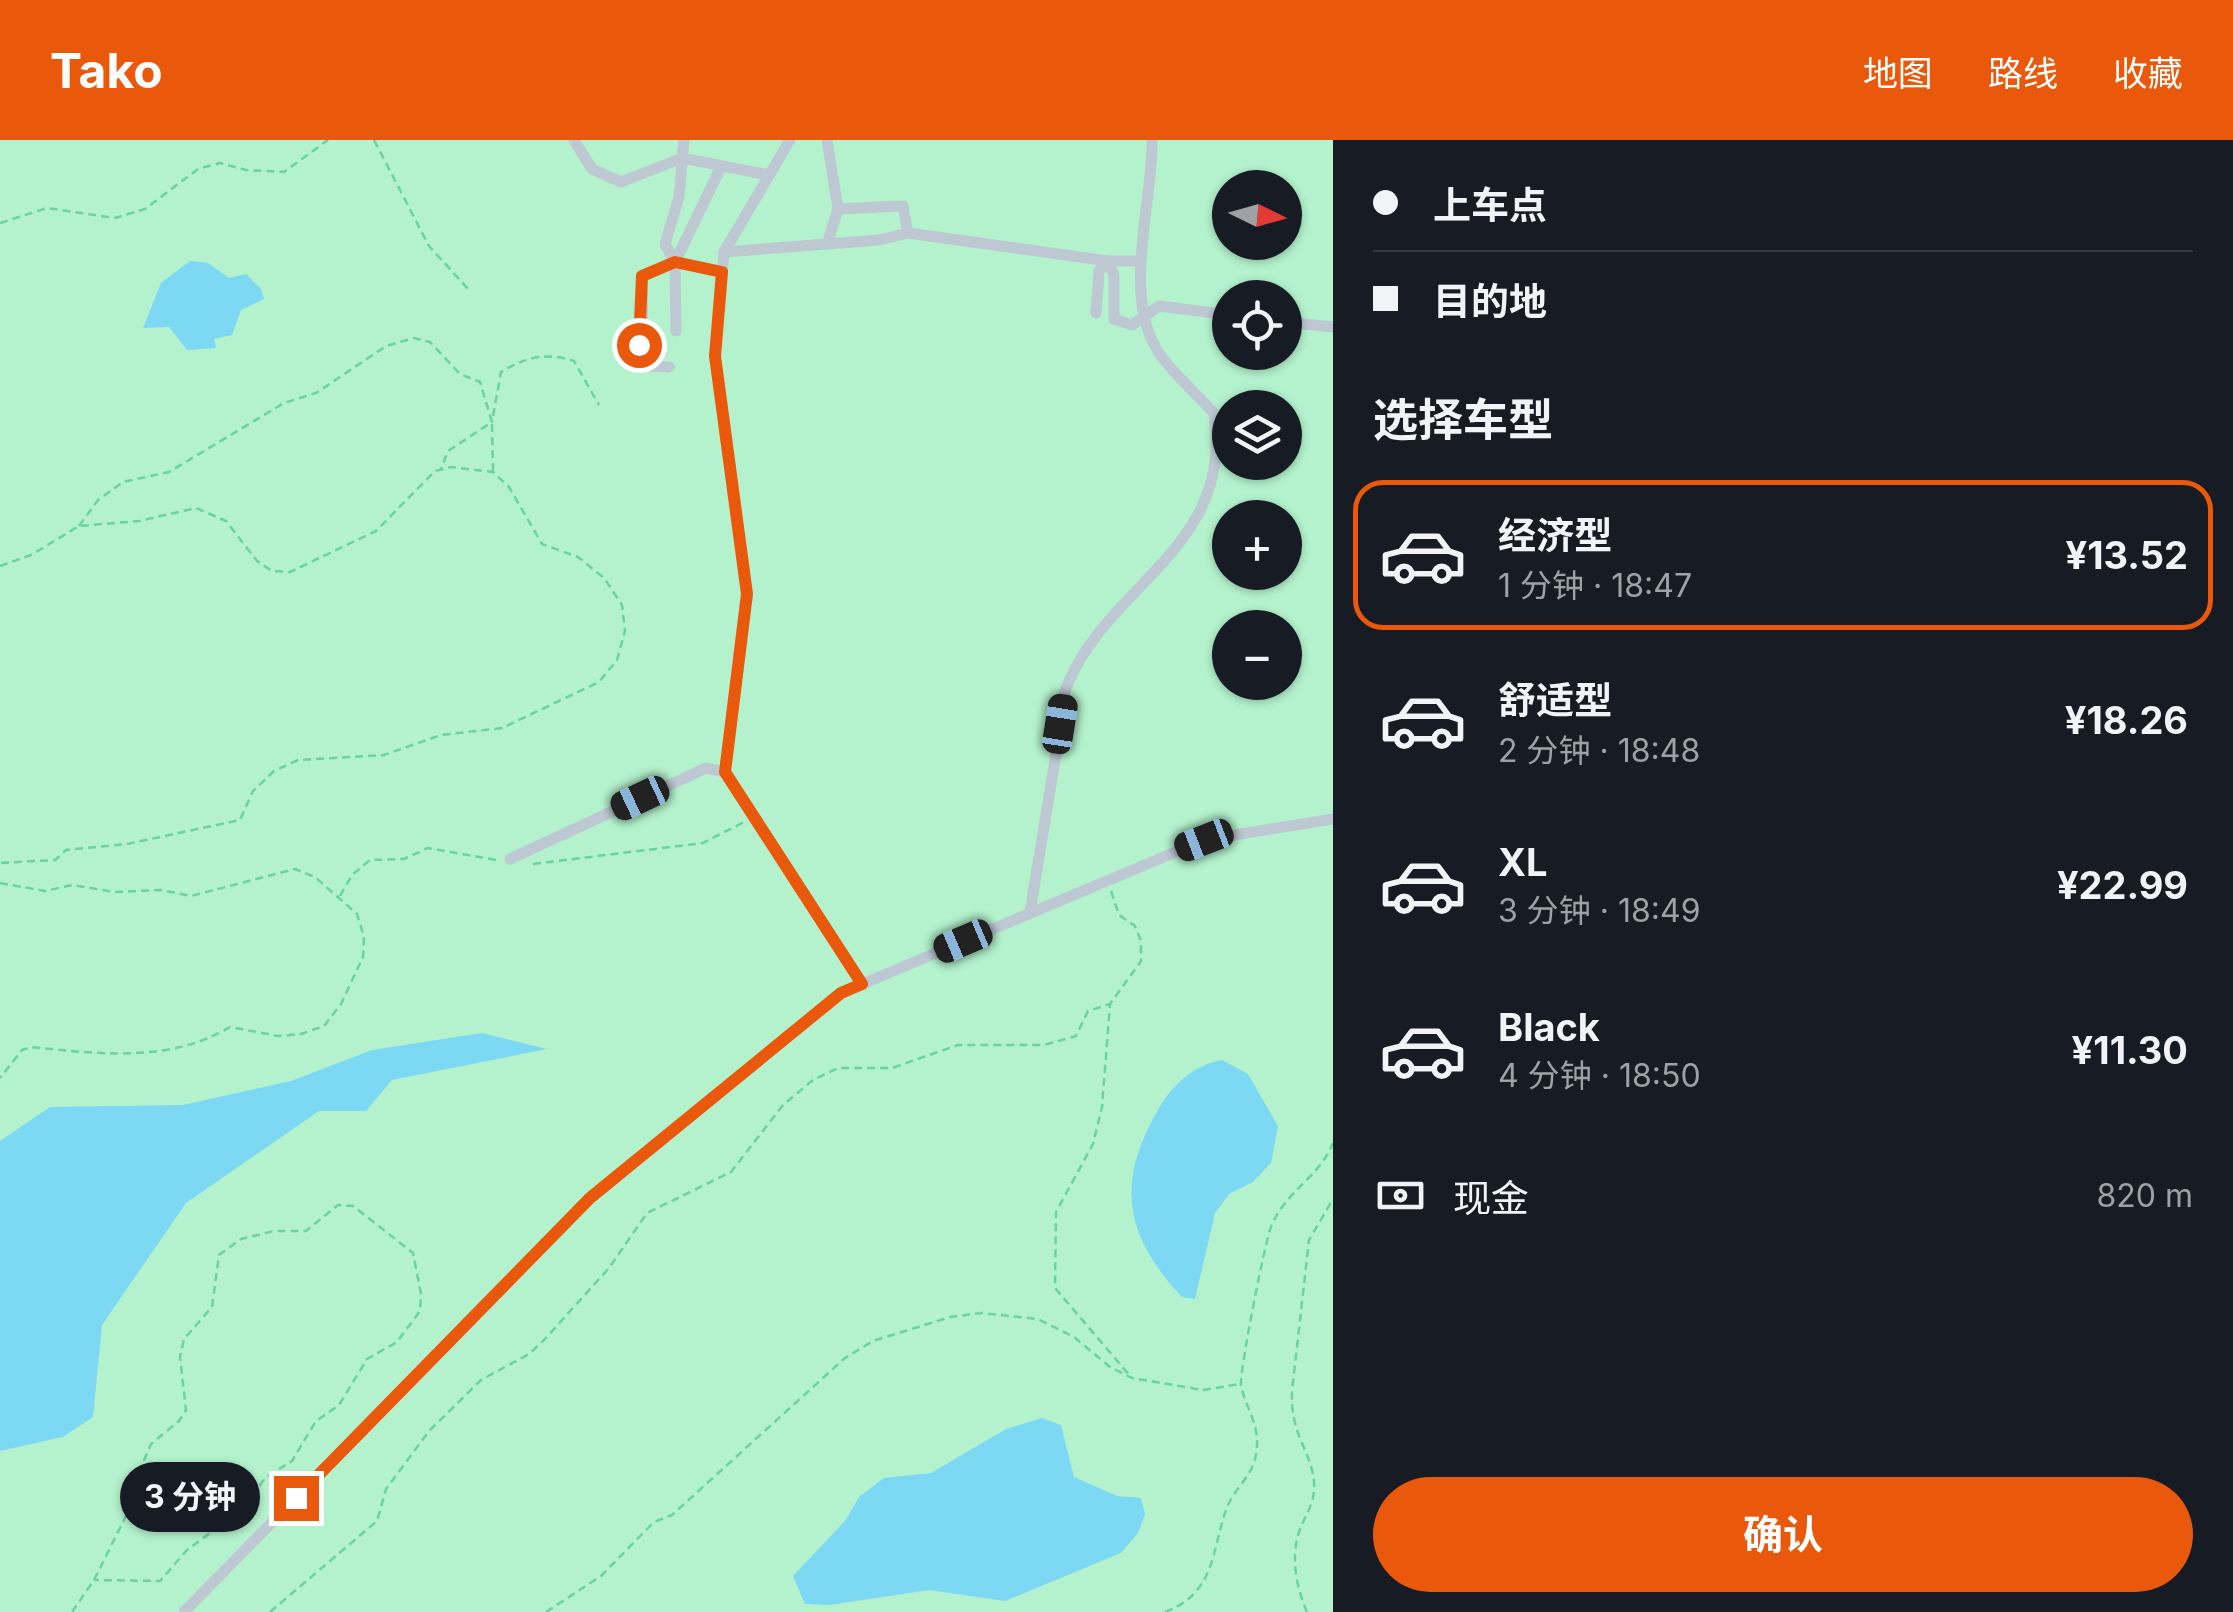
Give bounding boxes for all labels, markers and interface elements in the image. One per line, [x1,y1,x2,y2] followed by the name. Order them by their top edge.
[50,41,163,100] text: Tako
[1863,52,1933,94] text: 地图
[1988,52,2058,94] text: 路线
[2113,52,2183,94] text: 收藏
[1212,170,1302,260] north arrow
[1212,170,1302,700] map controls
[1433,182,1547,228] text: 上车点
[1433,278,1547,324] text: 目的地
[1212,280,1302,370] button: locate
[617,323,662,368] route start
[1212,390,1302,480] button: layers
[1373,392,1553,447] text: 选择车型
[1212,500,1302,590] button: +
[1378,510,1468,600] icon: car
[1498,512,1612,558] text: 经济型
[2066,532,2188,578] text: ¥13.52
[1498,566,1692,605] text: 1 分钟 · 18:47
[1212,610,1302,700] button: −
[1378,675,1468,765] icon: car
[1498,677,1612,723] text: 舒适型
[1040,692,1080,756] car
[2065,697,2188,743] text: ¥18.26
[1498,731,1700,770] text: 2 分钟 · 18:48
[606,772,674,824] car
[1171,815,1237,865] car
[1498,839,1548,885] text: XL
[1378,840,1468,930] icon: car
[2057,862,2188,908] text: ¥22.99
[1498,891,1701,930] text: 3 分钟 · 18:49
[930,915,996,967] car
[1498,1004,1600,1050] text: Black
[1378,1005,1468,1095] icon: car
[2072,1027,2188,1073] text: ¥11.30
[1498,1056,1701,1095] text: 4 分钟 · 18:50
[1373,1168,1428,1223] icon: cash
[1453,1175,1529,1221] text: 现金
[2096,1176,2193,1215] text: 820 m
[121,1463,261,1533] callout: 3 分钟
[274,1476,319,1521] route end
[144,1477,236,1516] text: 3 分钟
[1373,1477,2193,1592] button: 确认

